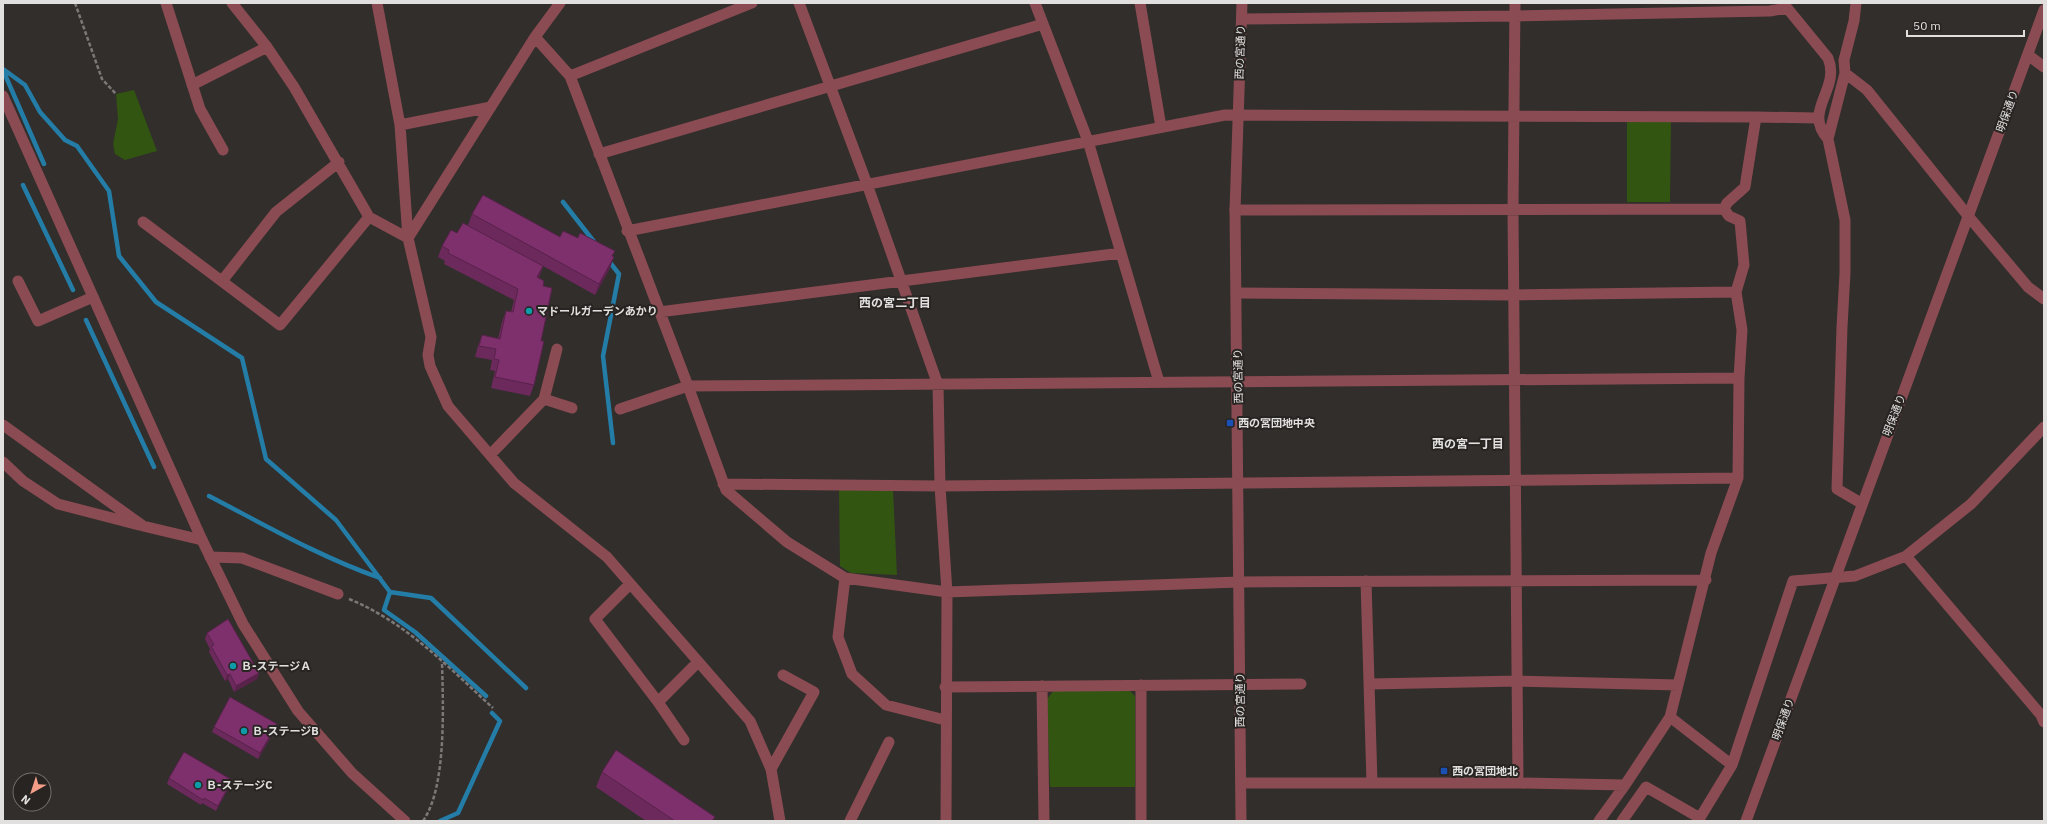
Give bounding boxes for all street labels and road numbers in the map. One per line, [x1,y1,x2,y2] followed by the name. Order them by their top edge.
[1232,24,1248,80] street label: 西の宮通り
[1993,88,2021,134] street label: 明保通り
[1231,348,1245,404] street label: 西の宮通り
[1880,392,1908,438] street label: 明保通り
[1233,673,1247,728] street label: 西の宮通り
[1769,696,1797,742] street label: 明保通り

